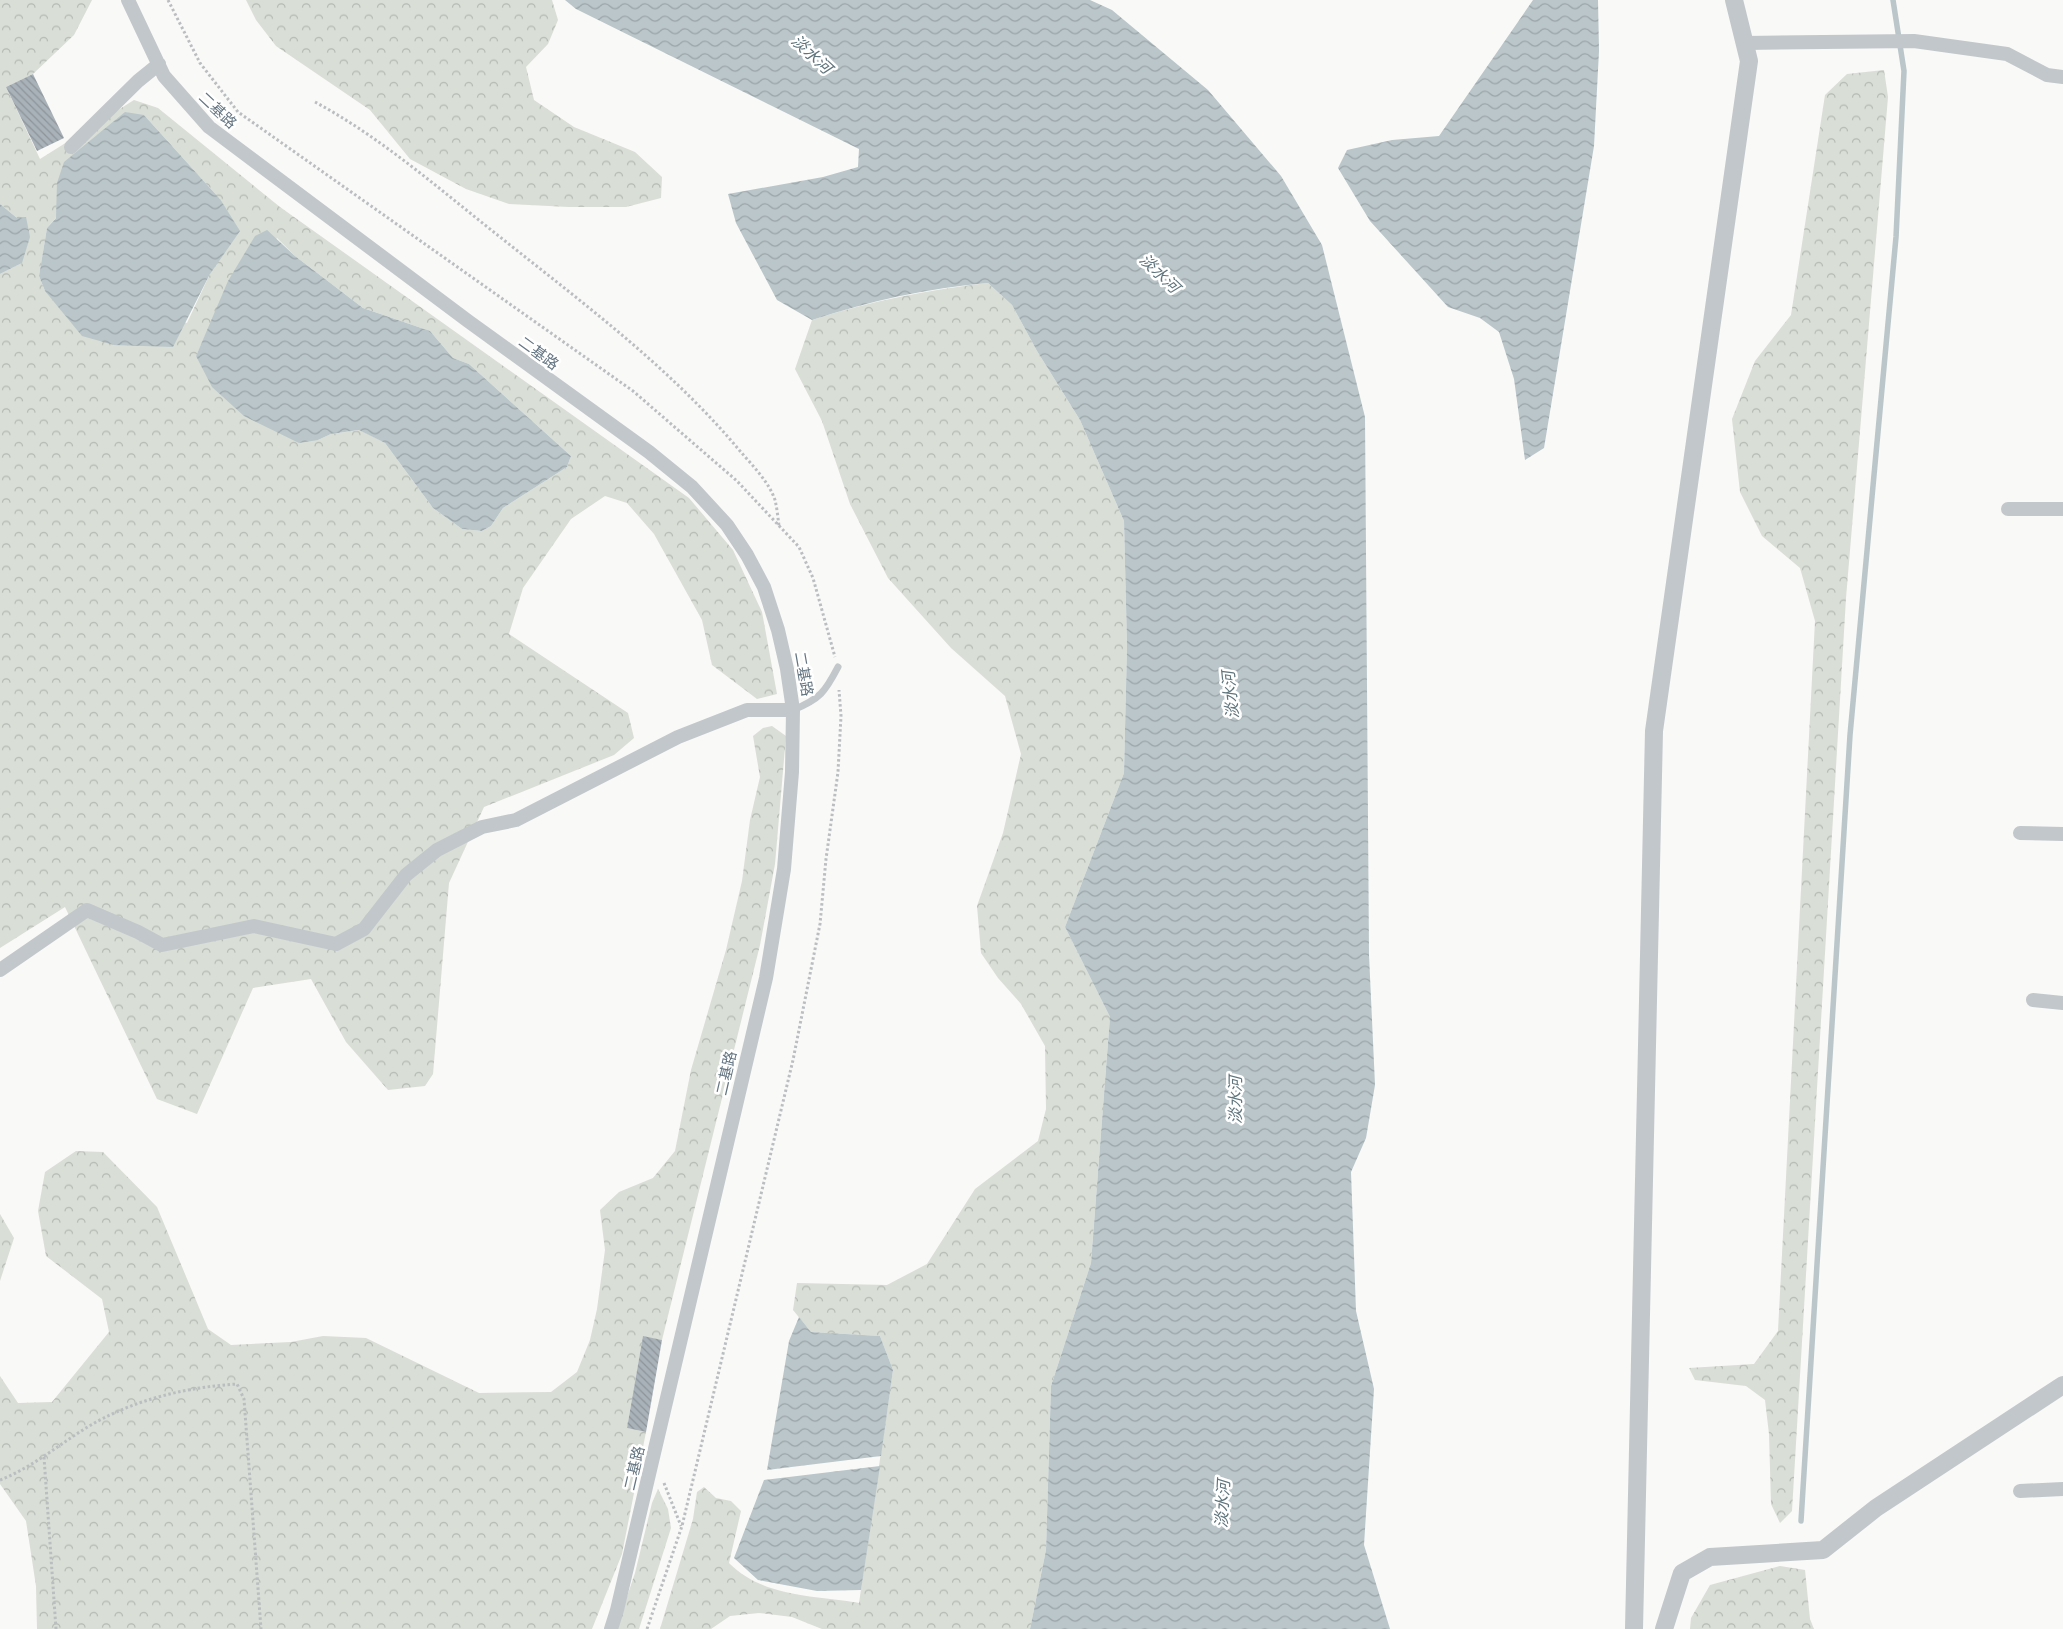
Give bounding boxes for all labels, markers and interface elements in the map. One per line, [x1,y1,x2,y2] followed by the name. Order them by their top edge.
[788,31,838,79] water label: 淡水河
[196,88,240,132] street label: 二基路
[1136,250,1186,298] water label: 淡水河
[516,333,562,373] street label: 二基路
[792,650,816,698] street label: 二基路
[1218,667,1241,720] water label: 淡水河
[713,1049,739,1097] street label: 二基路
[1226,1073,1244,1124] water label: 淡水河
[621,1444,647,1492] street label: 二基路
[1212,1477,1232,1528] water label: 淡水河

